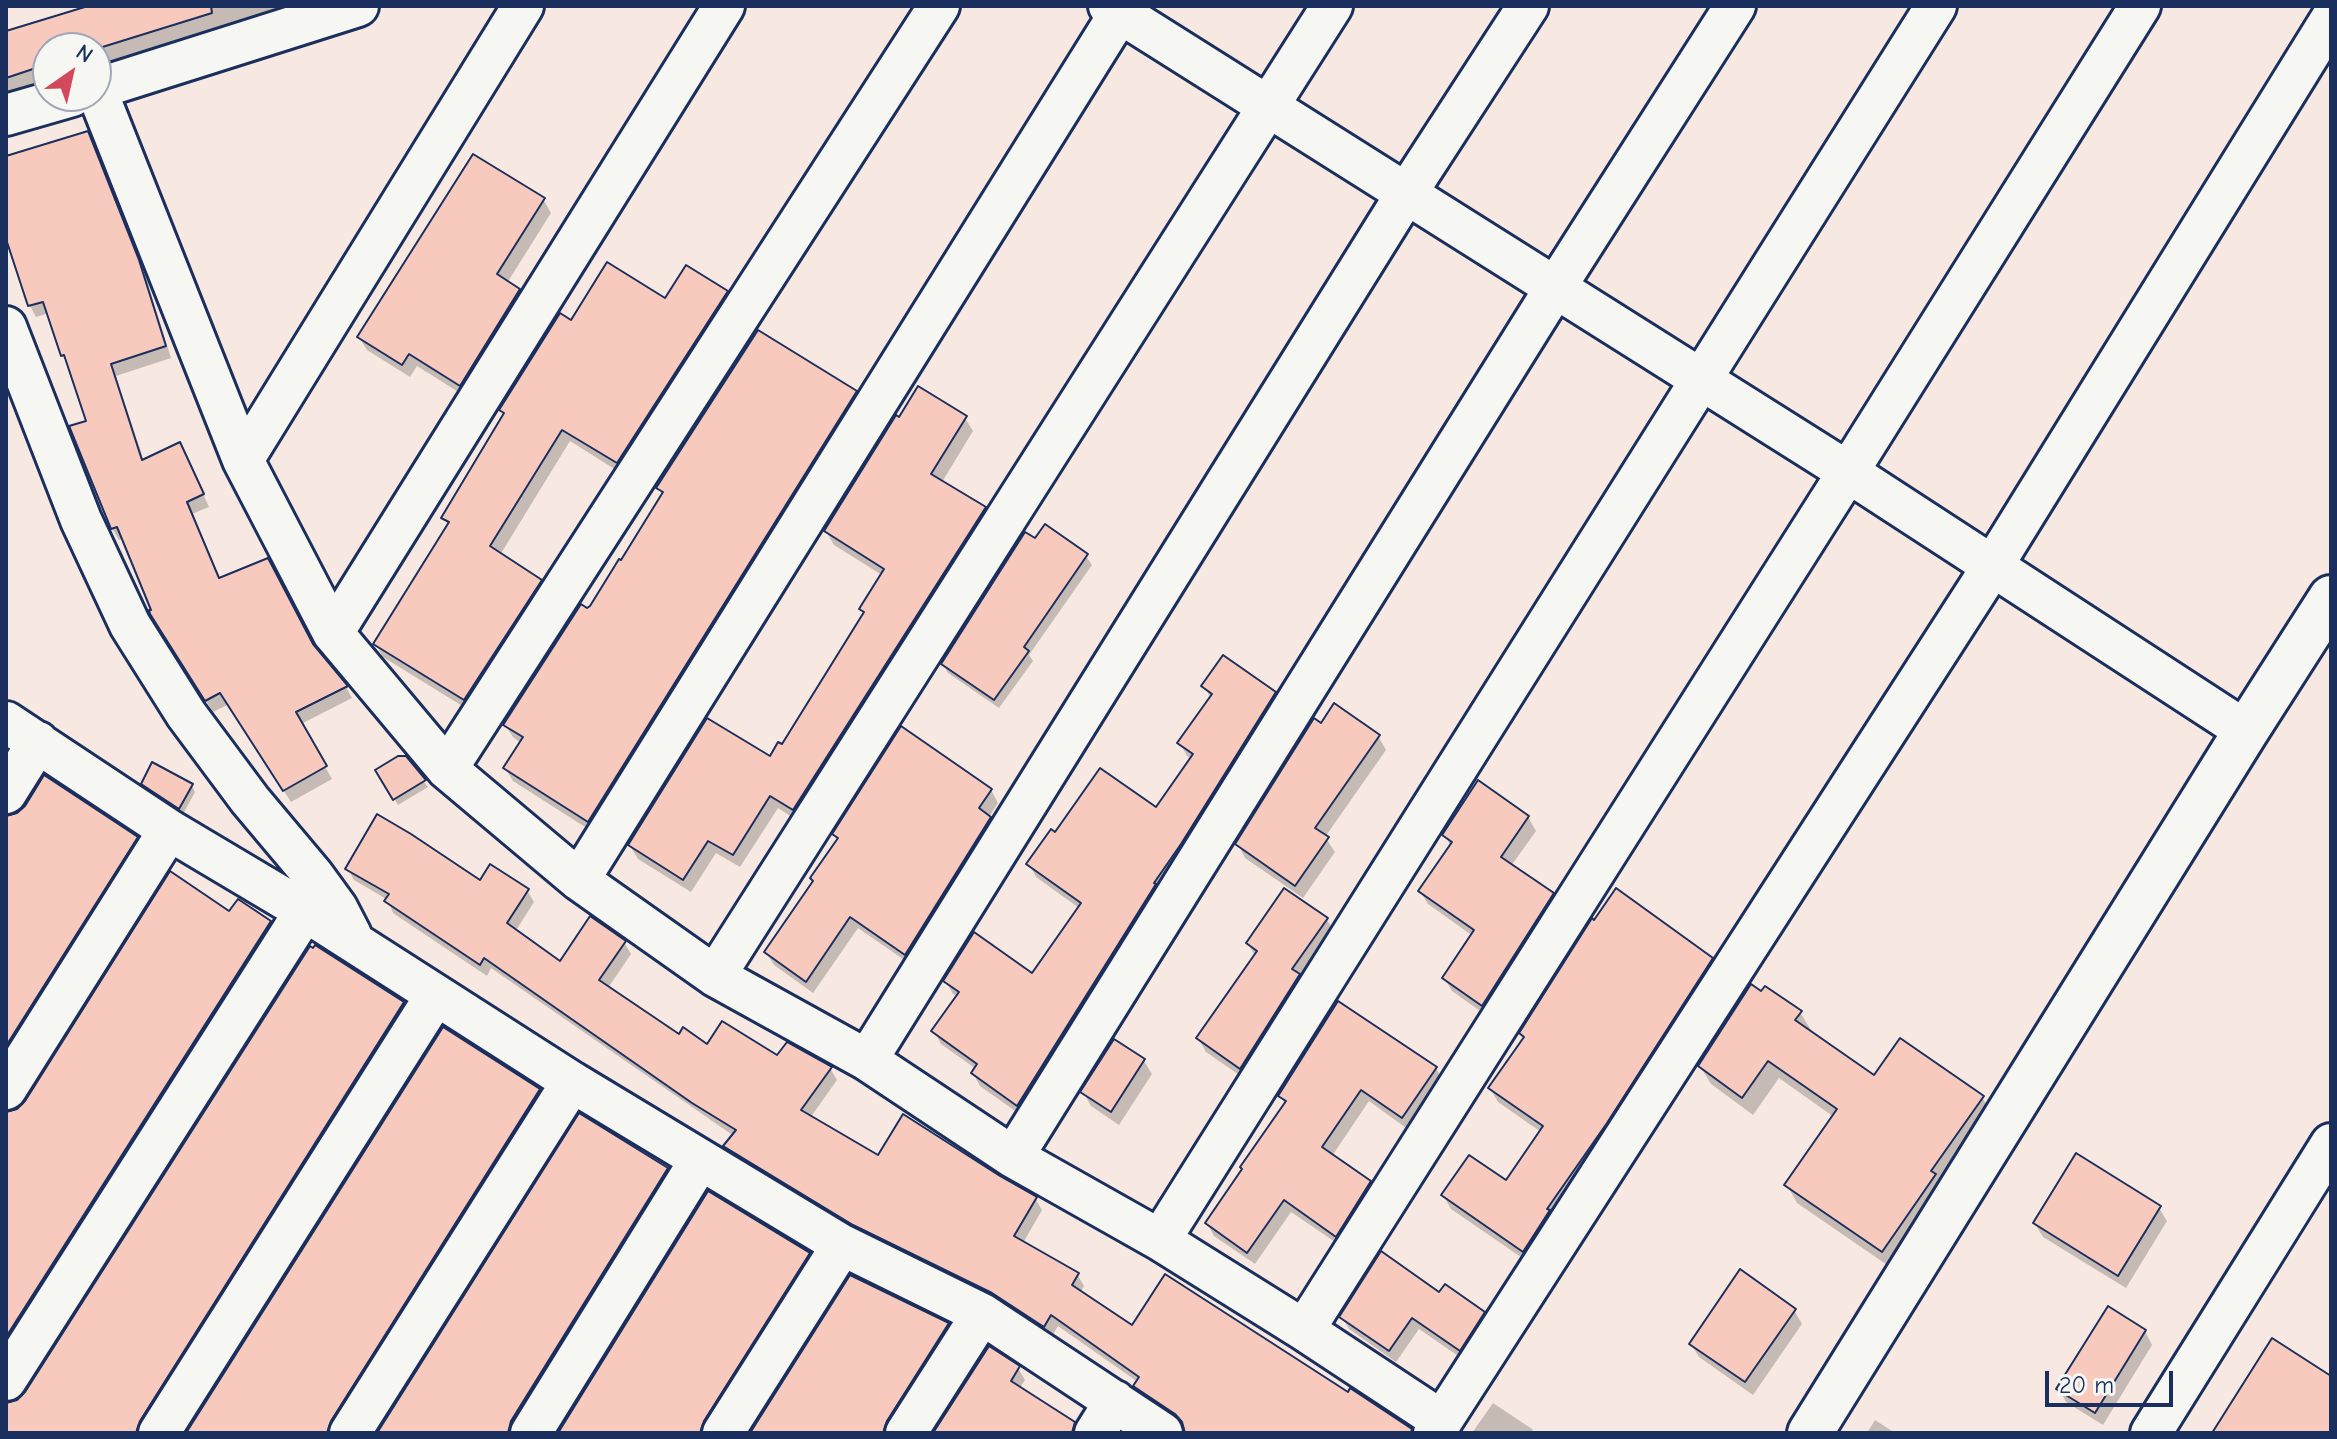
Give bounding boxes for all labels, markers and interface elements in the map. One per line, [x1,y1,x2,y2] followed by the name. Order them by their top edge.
[32,32,112,112] north arrow
[71,39,98,69] text: N
[2049,1355,2177,1405] scale bar
[2059,1371,2114,1399] text: 20 m

